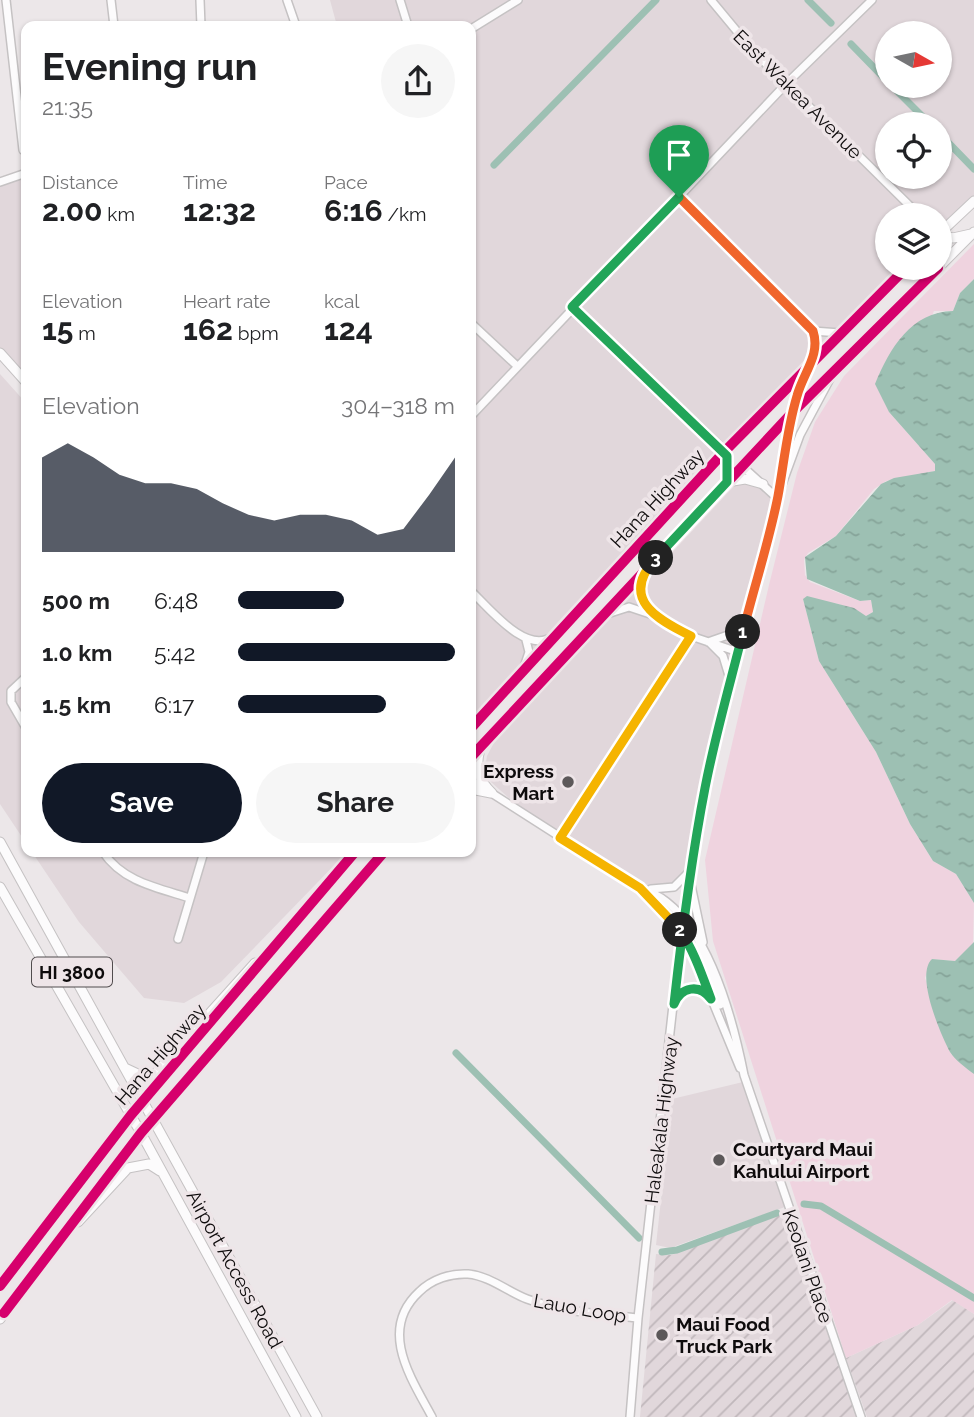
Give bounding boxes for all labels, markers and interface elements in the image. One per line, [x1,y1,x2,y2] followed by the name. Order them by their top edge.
[875,21,952,98] north arrow
[875,21,952,280] map controls
[729,25,867,163] street label: East Wakea Avenue
[42,44,257,89] text: Evening run
[381,44,455,118] button: share
[42,93,93,120] text: 21:35
[875,112,952,189] button: locate
[649,125,709,197] pin
[660,136,698,174] icon: arrive
[42,171,118,193] text: Distance
[183,171,227,193] text: Time
[324,171,368,193] text: Pace
[42,193,103,228] text: 2.00
[183,193,256,228] text: 12:32
[324,193,383,228] text: 6:16
[103,203,135,225] text: km
[383,203,427,225] text: /km
[875,203,952,280] button: layers
[42,290,123,312] text: Elevation
[183,290,271,312] text: Heart rate
[324,290,360,312] text: kcal
[42,312,73,347] text: 15
[183,312,233,347] text: 162
[324,312,373,347] text: 124
[73,322,96,344] text: m
[233,322,279,344] text: bpm
[42,392,140,419] text: Elevation
[341,392,455,419] text: 304–318 m
[606,444,708,552] street label: Hana Highway
[638,540,674,576] pin: 3
[650,546,661,568] text: 3
[42,587,110,614] text: 500 m
[154,587,198,614] text: 6:48
[726,614,760,650] pin: 1
[738,620,747,642] text: 1
[42,639,112,666] text: 1.0 km
[154,639,195,666] text: 5:42
[42,691,111,718] text: 1.5 km
[154,691,194,718] text: 6:17
[483,760,555,804] place label: Express Mart
[42,763,242,843] button: Save
[256,763,455,843] button: Share
[560,774,576,790] marker: Express Mart
[662,912,698,948] pin: 2
[674,918,685,940] text: 2
[32,958,112,987] road number: HI 3800
[110,999,210,1109] street label: Hana Highway
[640,1035,682,1205] street label: Haleakala Highway
[733,1138,873,1182] place label: Courtyard Maui Kahului Airport
[711,1152,727,1168] marker: Courtyard Maui Kahului Airport
[182,1186,288,1352] street label: Airport Access Road
[778,1206,838,1326] street label: Keolani Place
[532,1289,628,1327] street label: Lauo Loop
[676,1313,773,1357] place label: Maui Food Truck Park
[654,1327,670,1343] marker: Maui Food Truck Park

